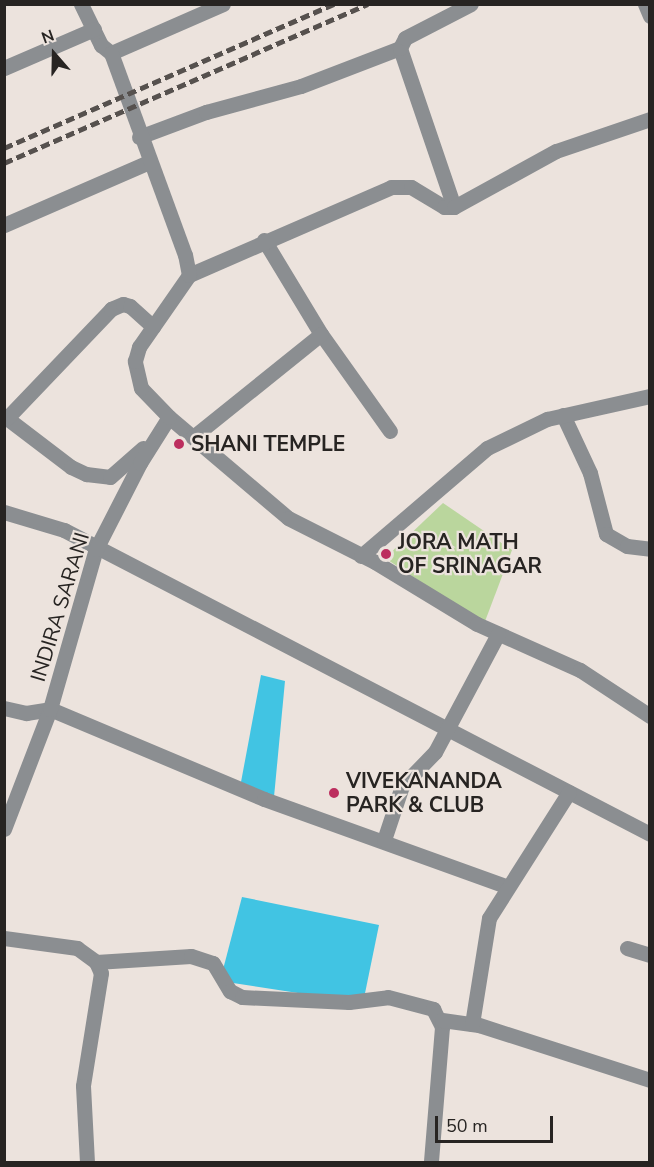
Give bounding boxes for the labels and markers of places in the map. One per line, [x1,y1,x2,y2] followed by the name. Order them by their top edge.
[191,431,345,457] place label: SHANI TEMPLE
[172,437,186,451] marker: SHANI TEMPLE
[398,529,542,579] place label: JORA MATH OF SRINAGAR
[379,547,393,561] marker: JORA MATH OF SRINAGAR
[346,768,502,818] place label: VIVEKANANDA PARK & CLUB
[327,786,341,800] marker: VIVEKANANDA PARK & CLUB

